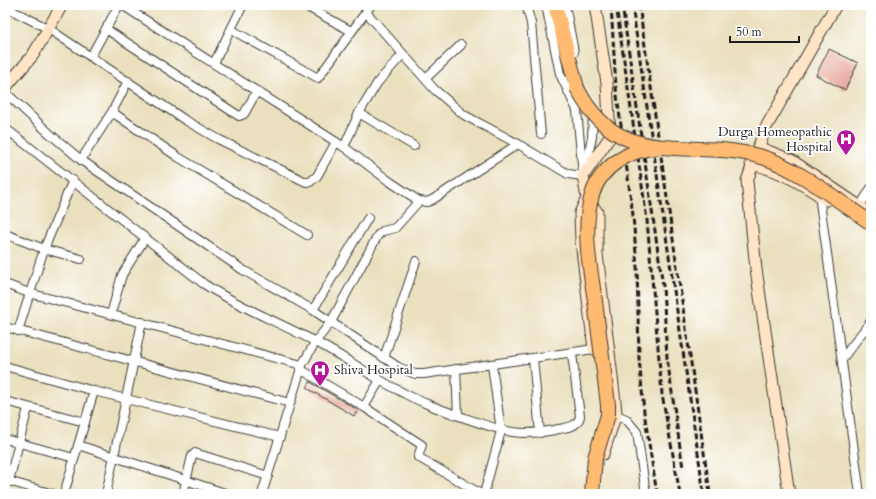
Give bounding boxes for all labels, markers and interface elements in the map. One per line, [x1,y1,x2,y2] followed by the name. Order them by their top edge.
[730,18,799,44] scale bar
[736,24,763,40] text: 50 m
[718,123,833,156] place label: Durga Homeopathic Hospital
[835,128,857,156] hospital icon: Durga Homeopathic Hospital
[309,359,331,387] hospital icon: Shiva Hospital
[334,361,414,379] place label: Shiva Hospital

